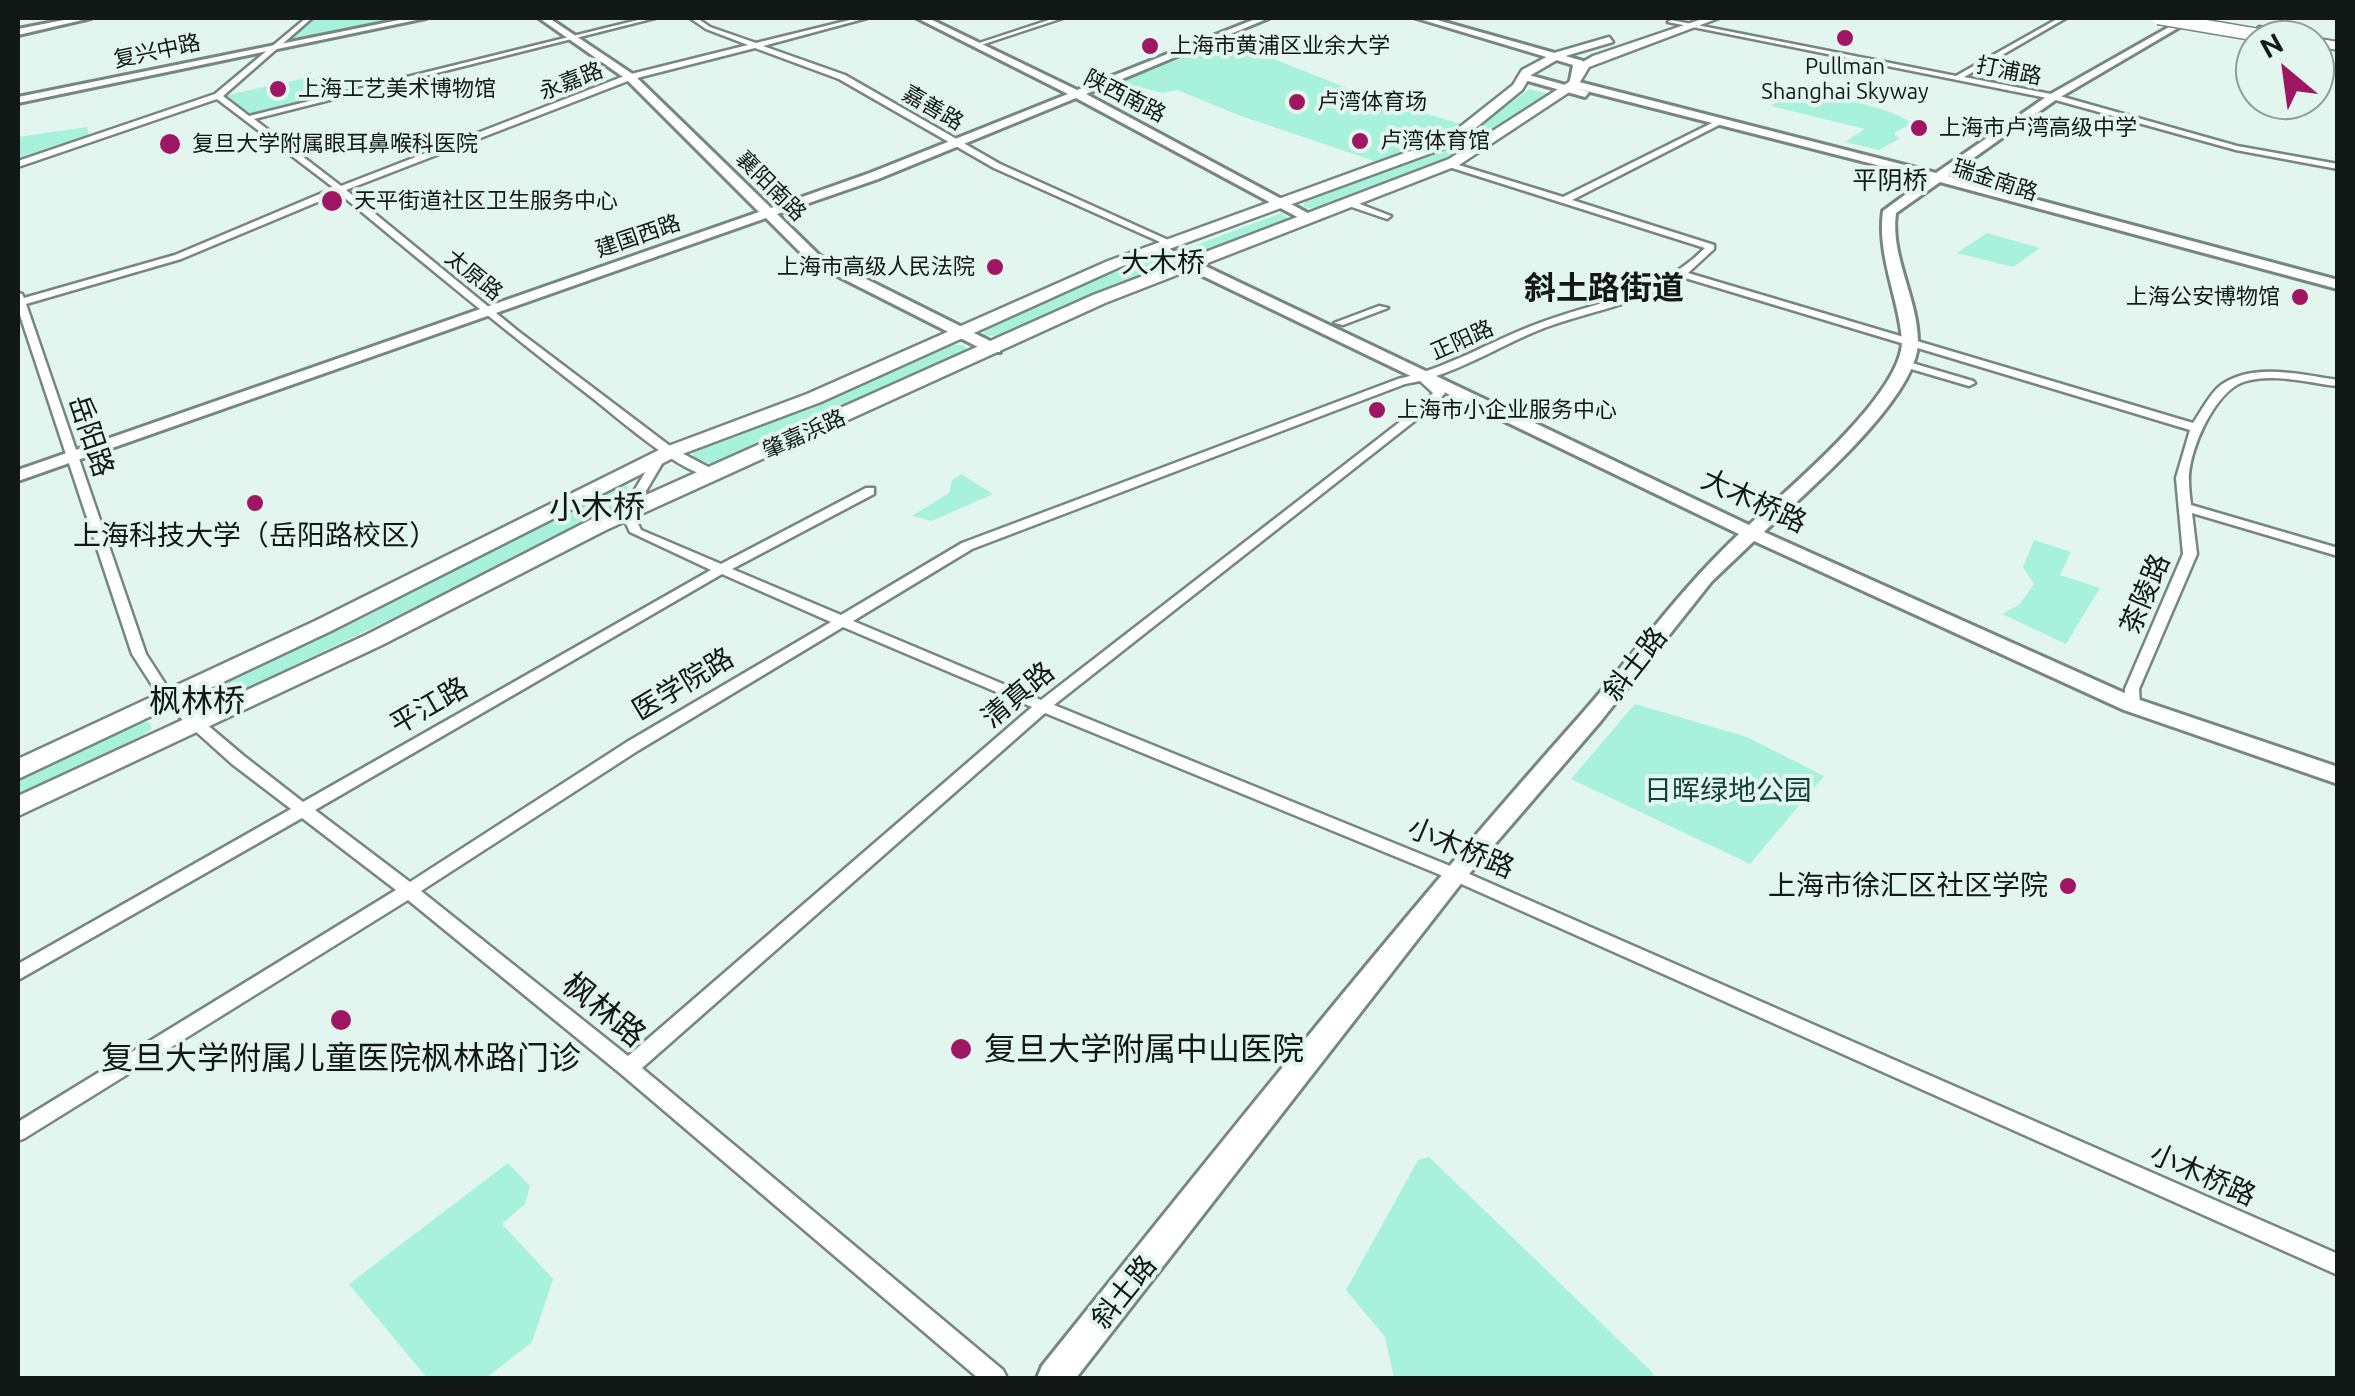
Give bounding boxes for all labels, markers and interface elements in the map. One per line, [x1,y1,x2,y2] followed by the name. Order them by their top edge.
[2235,20,2335,120] north arrow
[2255,26,2288,64] text: N
[1834,27,1856,49] marker: Pullman Shanghai Skyway
[111,29,203,73] street label: 复兴中路
[1170,33,1390,59] place label: 上海市黄浦区业余大学
[1139,35,1161,57] marker: 上海市黄浦区业余大学
[1974,52,2044,90] street label: 打浦路
[1761,54,1929,106] place label: Pullman Shanghai Skyway
[535,57,607,105] street label: 永嘉路
[1080,64,1170,128] street label: 陕西南路
[298,76,496,102] place label: 上海工艺美术博物馆
[267,78,289,100] marker: 上海工艺美术博物馆
[898,80,968,136] street label: 嘉善路
[1317,89,1427,115] place label: 卢湾体育场
[1286,91,1308,113] marker: 卢湾体育场
[1939,115,2137,141] place label: 上海市卢湾高级中学
[1908,117,1930,139] marker: 上海市卢湾高级中学
[1380,128,1490,154] place label: 卢湾体育馆
[1349,130,1371,152] marker: 卢湾体育馆
[157,131,183,157] marker: 复旦大学附属眼耳鼻喉科医院
[192,131,478,157] place label: 复旦大学附属眼耳鼻喉科医院
[731,146,811,226] street label: 襄阳南路
[1949,154,2041,206] street label: 瑞金南路
[1853,166,1927,196] district label: 平阴桥
[319,188,345,214] marker: 天平街道社区卫生服务中心
[354,188,618,214] place label: 天平街道社区卫生服务中心
[592,209,684,263] street label: 建国西路
[440,244,508,306] street label: 太原路
[1121,246,1205,280] district label: 大木桥
[777,254,975,280] place label: 上海市高级人民法院
[984,256,1006,278] marker: 上海市高级人民法院
[1524,269,1684,307] district label: 斜土路街道
[2126,284,2280,310] place label: 上海公安博物馆
[2289,286,2311,308] marker: 上海公安博物馆
[1426,315,1498,365] street label: 正阳路
[61,391,121,481] street label: 岳阳路
[1397,397,1617,423] place label: 上海市小企业服务中心
[1366,399,1388,421] marker: 上海市小企业服务中心
[758,404,850,464] street label: 肇嘉浜路
[1696,462,1812,540] street label: 大木桥路
[549,488,645,526] district label: 小木桥
[244,492,266,514] marker: 上海科技大学（岳阳路校区）
[73,519,437,553] place label: 上海科技大学（岳阳路校区）
[2113,549,2177,639] street label: 茶陵路
[1596,621,1674,707] street label: 斜土路
[626,641,740,727] street label: 医学院路
[975,655,1061,735] street label: 清真路
[384,670,474,742] street label: 平江路
[149,682,245,720] district label: 枫林桥
[1644,774,1812,808] park label: 日晖绿地公园
[1403,811,1519,885] street label: 小木桥路
[1768,869,2048,903] place label: 上海市徐汇区社区学院
[2057,875,2079,897] marker: 上海市徐汇区社区学院
[555,965,653,1055] street label: 枫林路
[328,1007,354,1033] marker: 复旦大学附属儿童医院枫林路门诊
[984,1030,1304,1068] place label: 复旦大学附属中山医院
[948,1036,974,1062] marker: 复旦大学附属中山医院
[101,1039,581,1077] place label: 复旦大学附属儿童医院枫林路门诊
[2145,1137,2261,1213] street label: 小木桥路
[1085,1249,1163,1335] street label: 斜土路

